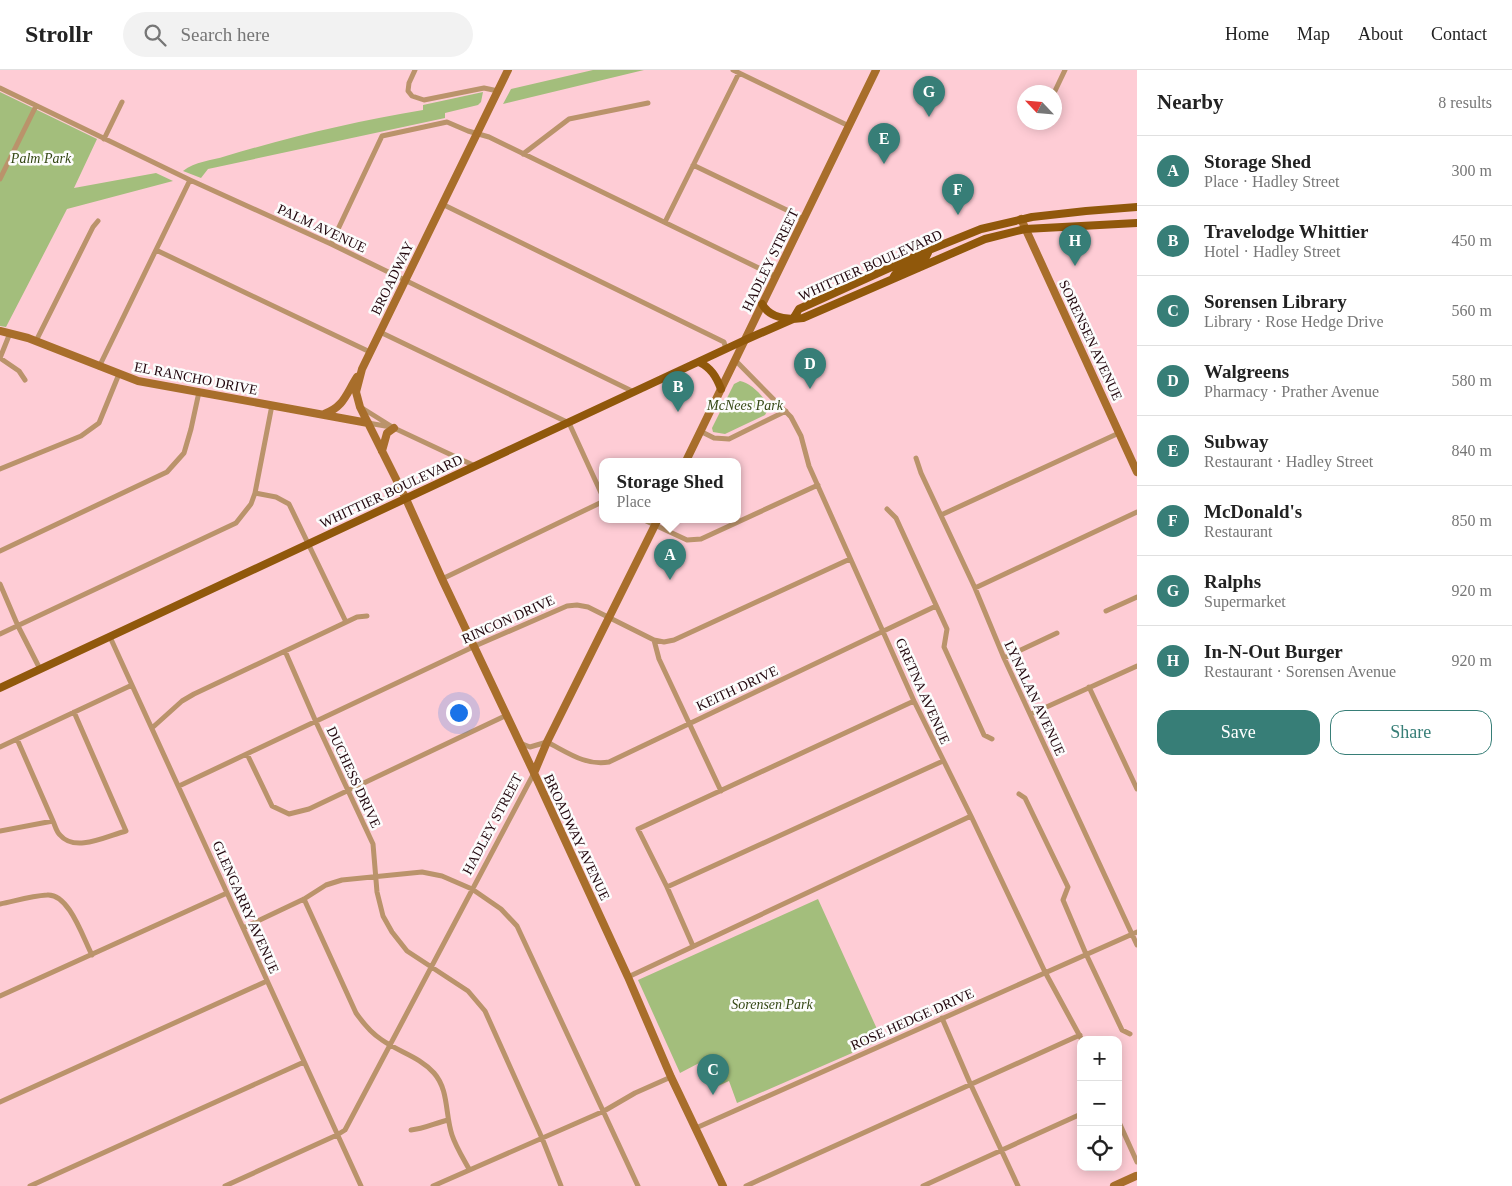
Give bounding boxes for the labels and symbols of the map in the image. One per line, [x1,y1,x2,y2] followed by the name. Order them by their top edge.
[913,76,945,117] pin: G
[1017,85,1062,130] north arrow
[868,123,900,164] pin: E
[10,151,72,166] park label: Palm Park
[942,174,974,215] pin: F
[275,201,369,256] street label: PALM AVENUE
[739,206,802,314] street label: HADLEY STREET
[1059,225,1091,266] pin: H
[796,227,944,304] street label: WHITTIER BOULEVARD
[368,239,417,317] street label: BROADWAY
[1056,278,1125,403] street label: SORENSEN AVENUE
[794,348,826,389] pin: D
[133,359,259,398] street label: EL RANCHO DRIVE
[662,371,694,412] pin: B
[706,398,784,413] park label: McNees Park
[317,452,465,531] street label: WHITTIER BOULEVARD
[654,539,686,580] pin: A
[459,592,557,647] street label: RINCON DRIVE
[892,636,953,747] street label: GRETNA AVENUE
[1001,639,1068,758] street label: LYNALAN AVENUE
[694,663,780,714] street label: KEITH DRIVE
[446,700,472,726] your location
[323,724,384,830] street label: DUCHESS DRIVE
[460,771,526,877] street label: HADLEY STREET
[541,772,612,903] street label: BROADWAY AVENUE
[210,839,282,976] street label: GLENGARRY AVENUE
[848,986,976,1053] street label: ROSE HEDGE DRIVE
[731,997,814,1012] park label: Sorensen Park
[697,1054,729,1095] pin: C

